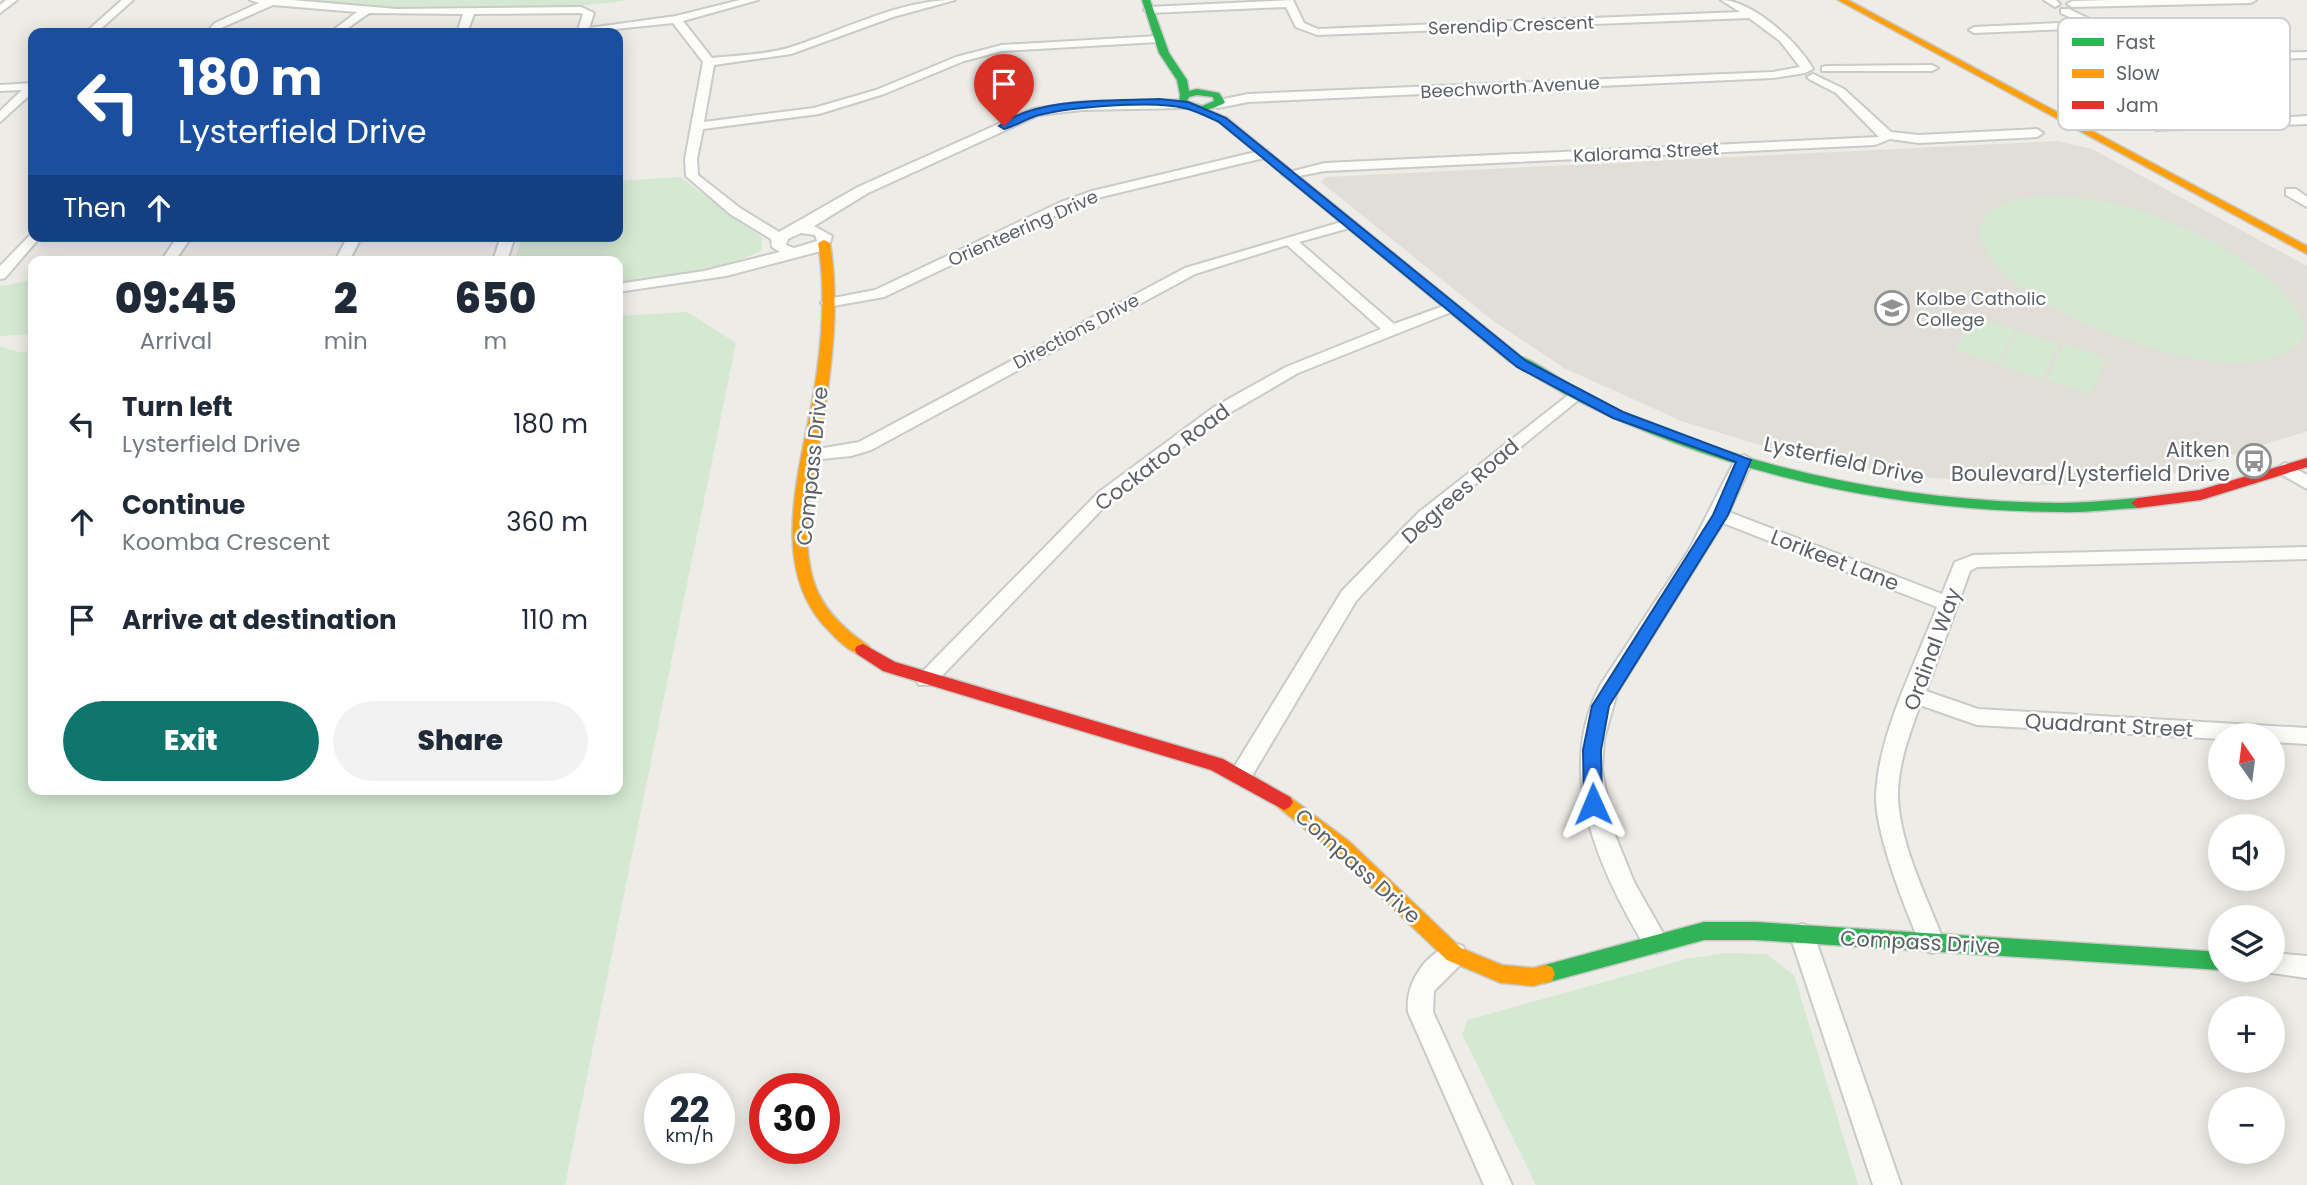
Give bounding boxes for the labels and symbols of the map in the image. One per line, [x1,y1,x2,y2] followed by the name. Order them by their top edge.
[1428,10,1594,40] street label: Serendip Crescent
[2058,18,2290,130] legend
[2116,29,2155,56] text: Fast
[974,54,1034,126] pin
[2116,60,2160,87] text: Slow
[1420,70,1600,104] street label: Beechworth Avenue
[2116,92,2158,119] text: Jam
[1572,136,1720,168] street label: Kalorama Street
[944,184,1102,272] street label: Orienteering Drive
[1916,286,2046,332] place label: Kolbe Catholic College
[1009,287,1143,375] street label: Directions Drive
[1873,289,1911,327] school or university icon: Kolbe Catholic College
[789,385,835,547] street label: Compass Drive
[1089,397,1235,517] street label: Cockatoo Road
[1761,429,1927,491] street label: Lysterfield Drive
[1395,432,1525,550] street label: Degrees Road
[1951,435,2230,488] place label: Aitken Boulevard/Lysterfield Drive
[2235,442,2273,480] bus stop icon: Aitken Boulevard/Lysterfield Drive
[1767,522,1903,598] street label: Lorikeet Lane
[1896,583,1968,714] street label: Ordinal Way
[2024,706,2194,744] street label: Quadrant Street
[2208,723,2286,800] north arrow
[1556,767,1630,841] position arrow
[1289,802,1427,930] street label: Compass Drive
[1839,923,2001,961] street label: Compass Drive
[749,1073,840,1164] speed limit sign: 30

